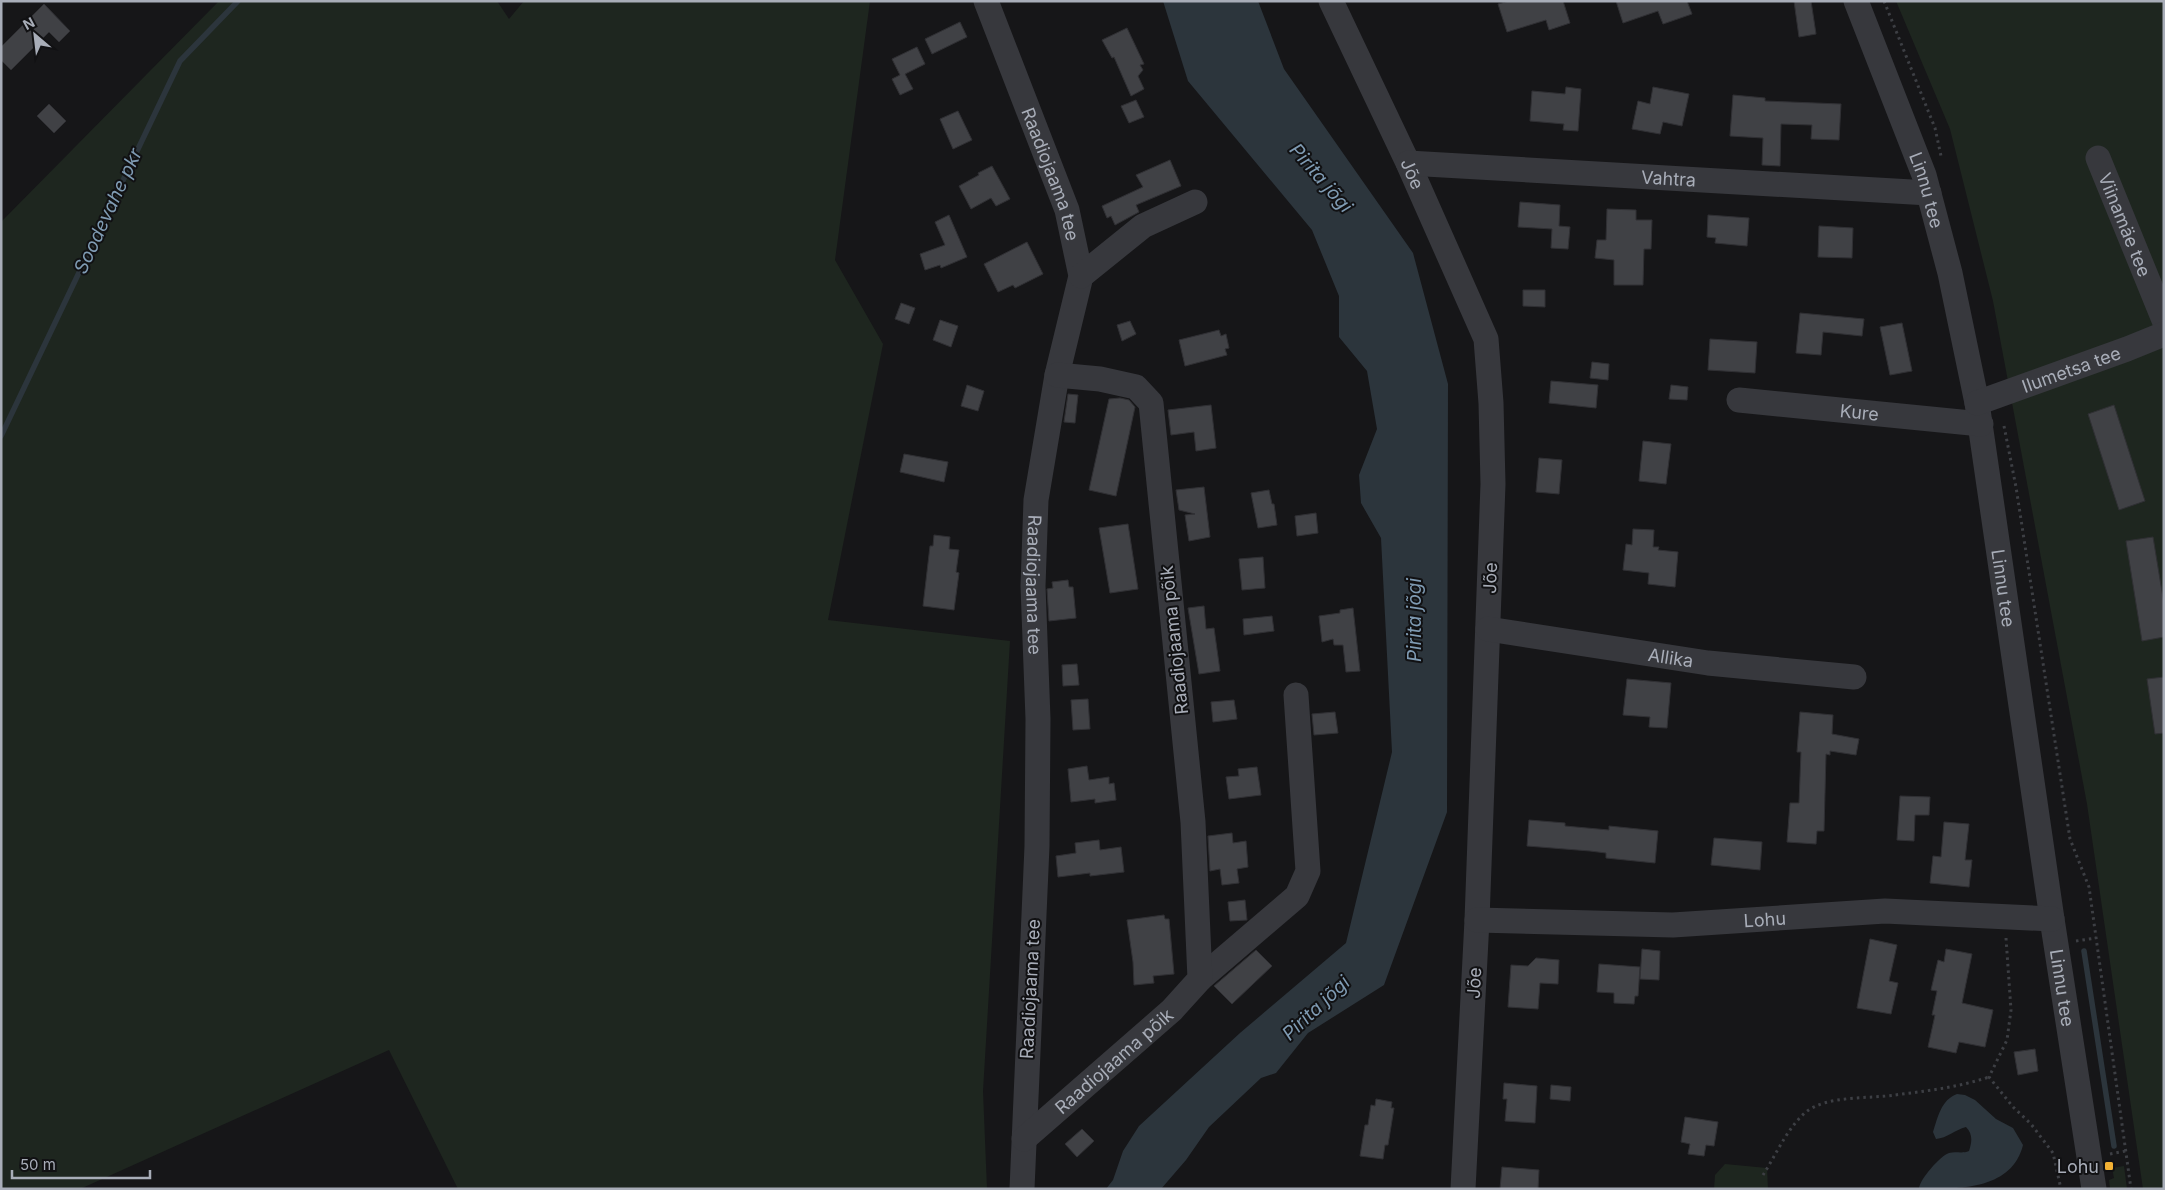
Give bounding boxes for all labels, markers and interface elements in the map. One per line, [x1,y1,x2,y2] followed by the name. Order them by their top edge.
[10,10,60,60] north arrow
[20,13,37,33] text: N
[1018,104,1084,242] street label: Raadiojaama tee
[1285,139,1358,218] water label: Pirita jõgi
[69,144,147,277] water label: Soodevahe pkr
[1906,149,1948,230] street label: Linnu tee
[1397,155,1429,192] street label: Jõe
[1640,166,1697,190] street label: Vahtra
[2095,170,2156,280] street label: Viinamäe tee
[2019,342,2123,396] street label: Ilumetsa tee
[1839,400,1880,424] street label: Kure
[1022,514,1046,655] street label: Raadiojaama tee
[1988,548,2020,628] street label: Linnu tee
[1479,562,1501,594] street label: Jõe
[1156,564,1192,715] street label: Raadiojaama põik
[1403,578,1426,662] water label: Pirita jõgi
[1647,643,1695,671] street label: Allika
[1743,907,1787,931] street label: Lohu
[1016,918,1044,1060] street label: Raadiojaama tee
[2046,947,2079,1028] street label: Linnu tee
[1463,967,1485,999] street label: Jõe
[1277,971,1355,1045] water label: Pirita jõgi
[1050,1004,1177,1118] street label: Raadiojaama põik
[12,1148,150,1180] scale bar
[20,1155,56,1174] text: 50 m
[2057,1156,2099,1177] place label: Lohu
[2103,1160,2115,1172] marker: Lohu

